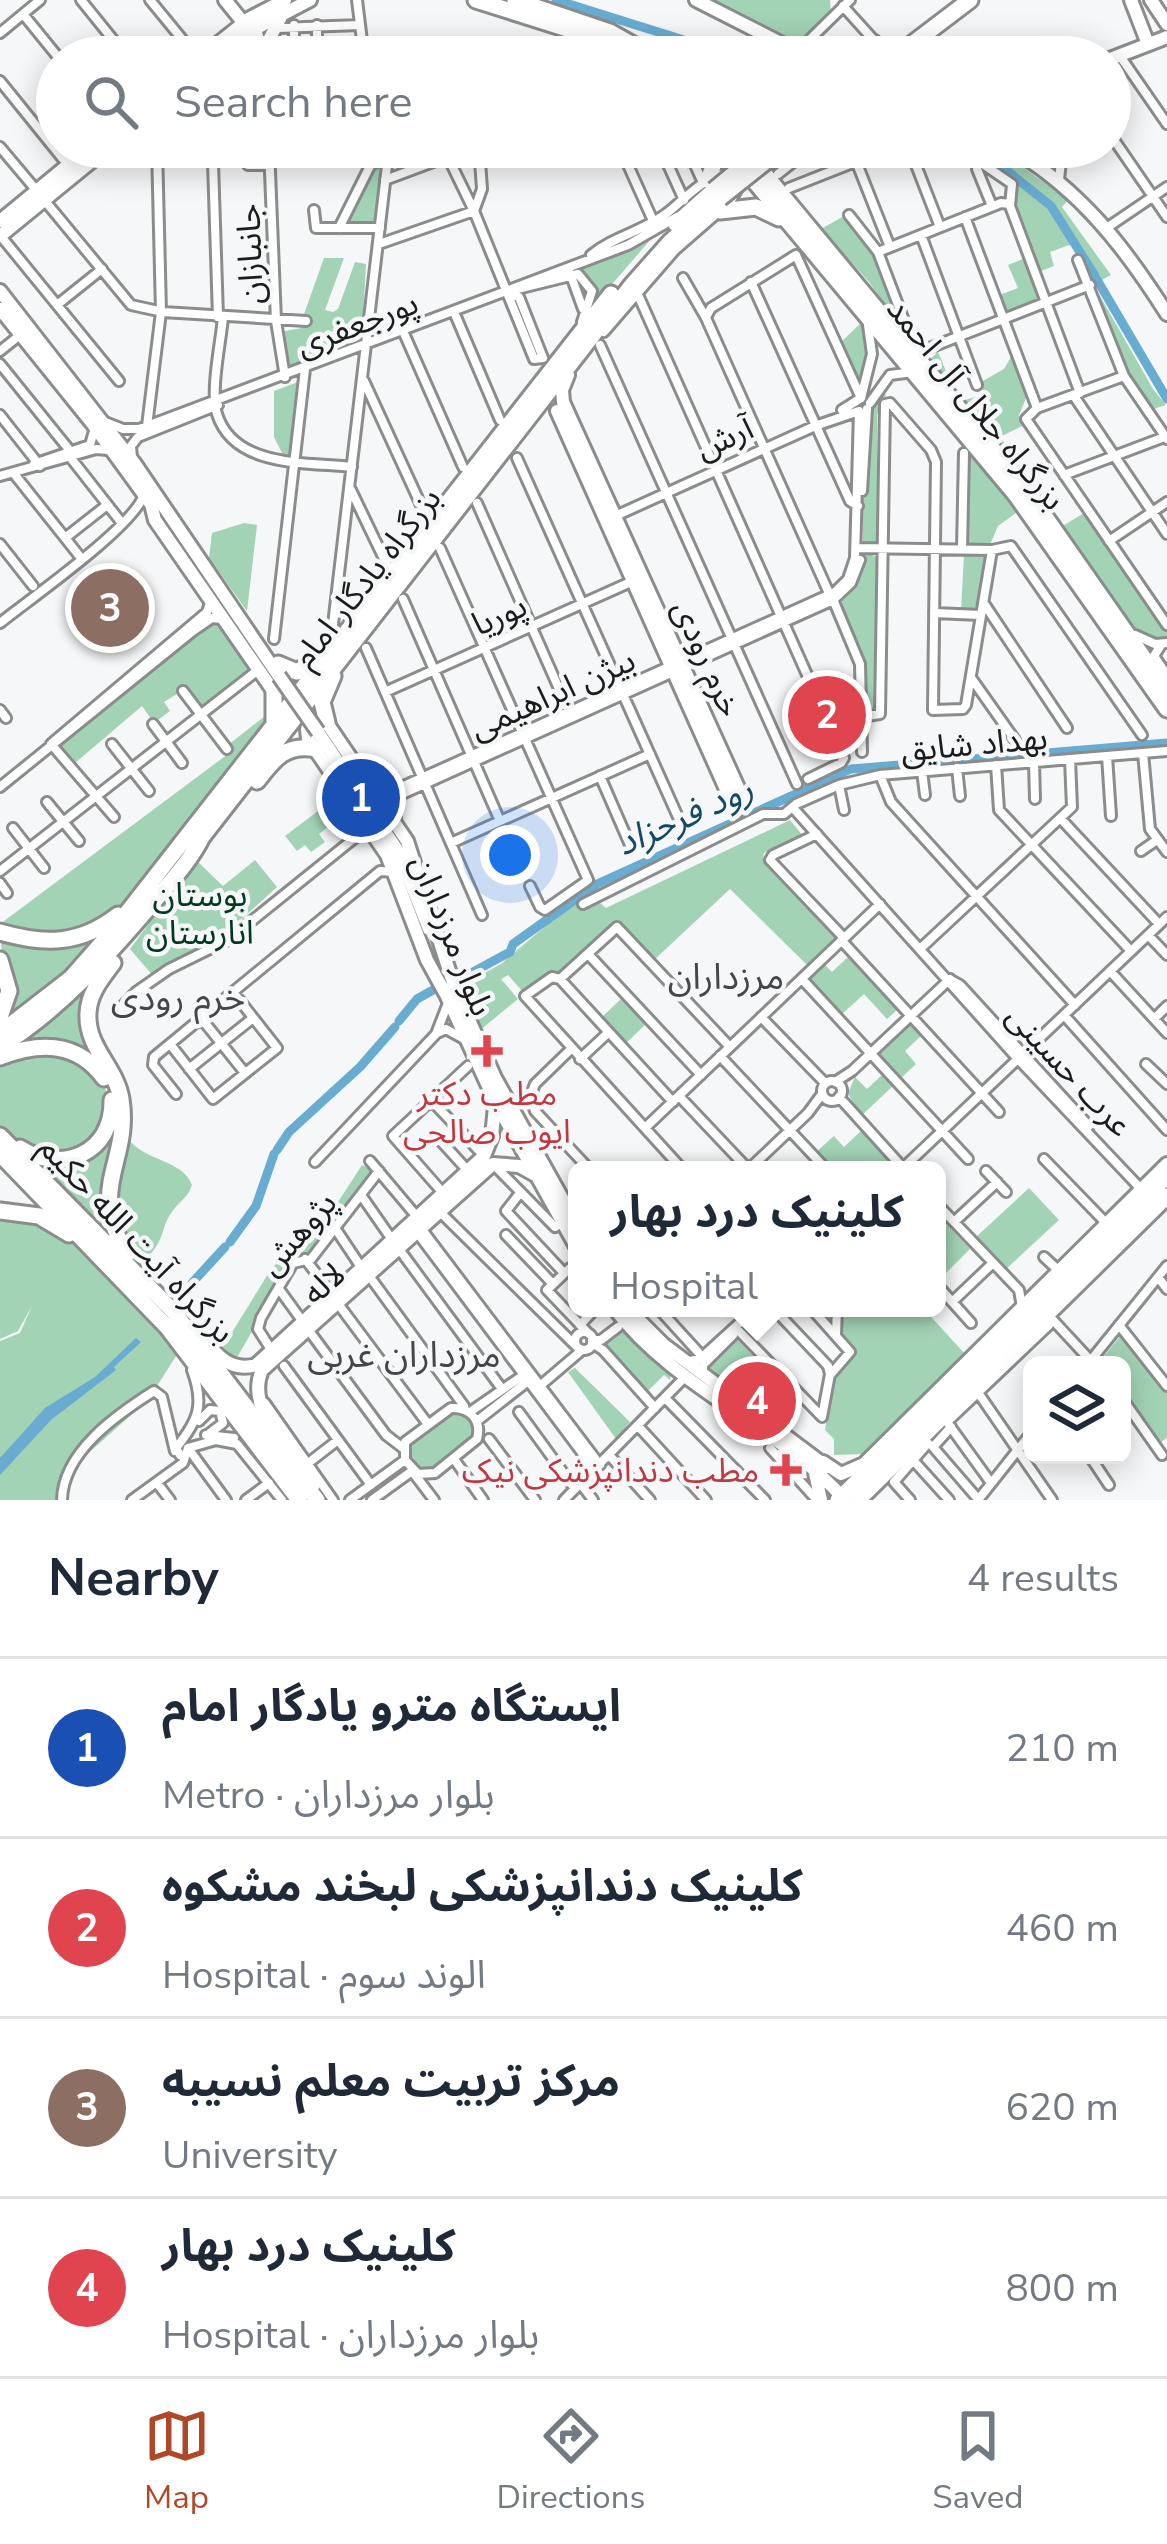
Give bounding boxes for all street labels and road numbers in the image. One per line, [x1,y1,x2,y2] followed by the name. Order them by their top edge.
[226,203,275,305] street label: جانبازان
[290,281,425,368] street label: پورجعفری
[876,288,1076,520] street label: بزرگراه جلال آل احمد
[689,405,762,471] street label: آرش
[282,478,453,678] street label: بزرگراه یادگار امام
[465,583,534,647] street label: پوریا
[660,593,752,725] street label: خرم رودی
[463,638,643,751] street label: بیژن ابراهیمی
[899,716,1049,773] street label: بهداد شایق
[399,848,504,1023] street label: بلوار مرزداران
[996,995,1142,1147] street label: عرب حسینی
[27,1127,245,1355] street label: بزرگراه آیت الله حکیم
[249,1182,347,1286] street label: پژوهش
[293,1253,355,1315] street label: لاله

